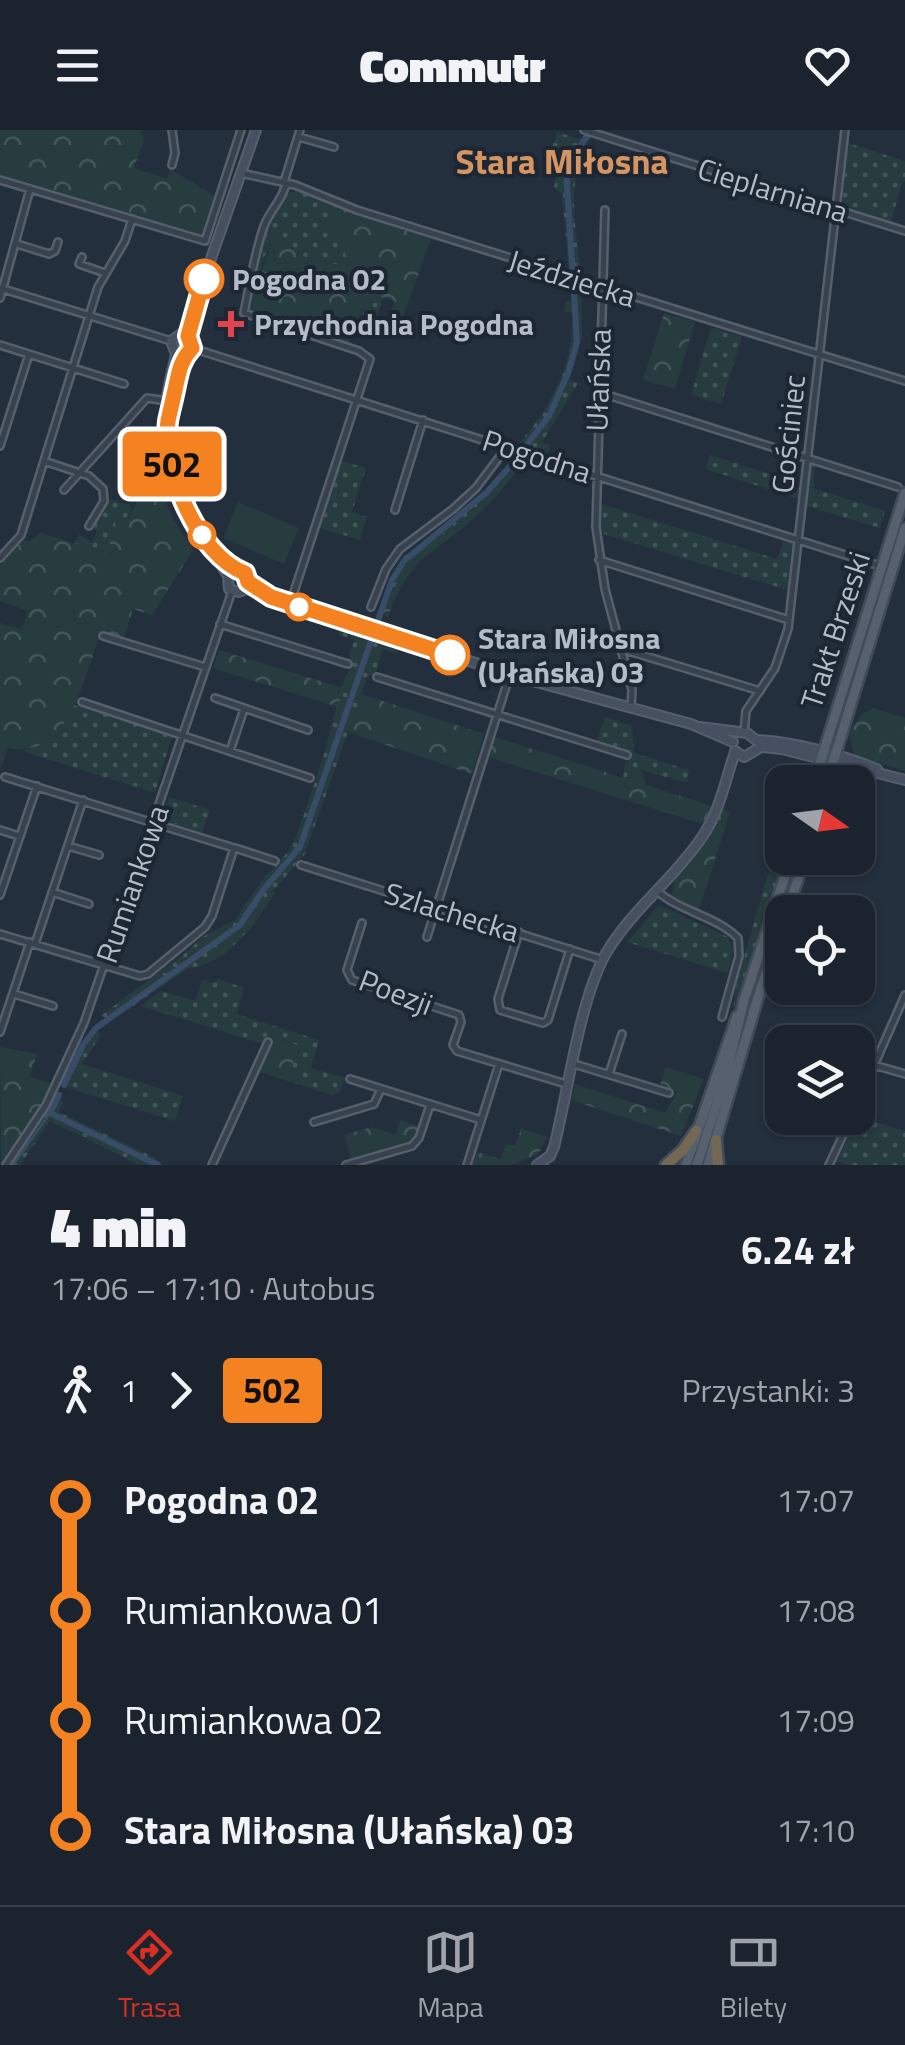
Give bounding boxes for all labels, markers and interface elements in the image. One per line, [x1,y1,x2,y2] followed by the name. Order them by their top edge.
[359,31,546,99] text: Commutr
[50,38,105,93] icon: menu
[800,38,855,93] icon: heart
[456,134,668,188] district label: Stara Miłosna
[692,145,854,235] street label: Cieplarniana
[503,237,641,319] street label: Jeździecka
[232,256,386,302] place label: Pogodna 02
[185,260,223,298] marker: Pogodna 02
[254,301,534,347] place label: Przychodnia Pogodna
[218,311,244,337] marker: Przychodnia Pogodna
[573,328,623,432] street label: Ułańska
[759,372,817,496] street label: Gościniec
[477,417,597,495] street label: Pogodna
[114,432,230,496] line badge: 502
[143,437,201,491] text: 502
[189,522,215,548] unlabelled marker
[788,546,882,714] street label: Trakt Brzeski
[286,594,312,620] unlabelled marker
[478,615,660,695] place label: Stara Miłosna (Ułańska) 03
[431,636,469,674] marker: Stara Miłosna (Ułańska) 03
[765,765,875,875] north arrow
[765,765,875,1135] map controls
[83,799,181,969] street label: Rumiankowa
[379,870,525,954] street label: Szlachecka
[765,895,875,1005] button: locate
[353,957,439,1027] street label: Poezji
[765,1025,875,1135] button: layers
[50,1185,187,1268] text: 4 min
[741,1221,855,1279] text: 6.24 zł
[50,1264,375,1312] text: 17:06 – 17:10 · Autobus
[50,1363,105,1418] icon: walk
[153,1363,208,1418] icon: forward
[243,1363,302,1417] text: 502
[120,1366,138,1414] text: 1
[682,1366,855,1414] text: Przystanki: 3
[124,1471,319,1529] text: Pogodna 02
[776,1476,855,1524] text: 17:07
[124,1581,383,1639] text: Rumiankowa 01
[776,1586,855,1634] text: 17:08
[124,1691,383,1749] text: Rumiankowa 02
[776,1696,855,1744] text: 17:09
[124,1801,575,1859] text: Stara Miłosna (Ułańska) 03
[776,1806,855,1854] text: 17:10
[118,1925,181,2028] tab: Trasa
[417,1925,484,2028] tab: Mapa
[720,1925,787,2028] tab: Bilety

